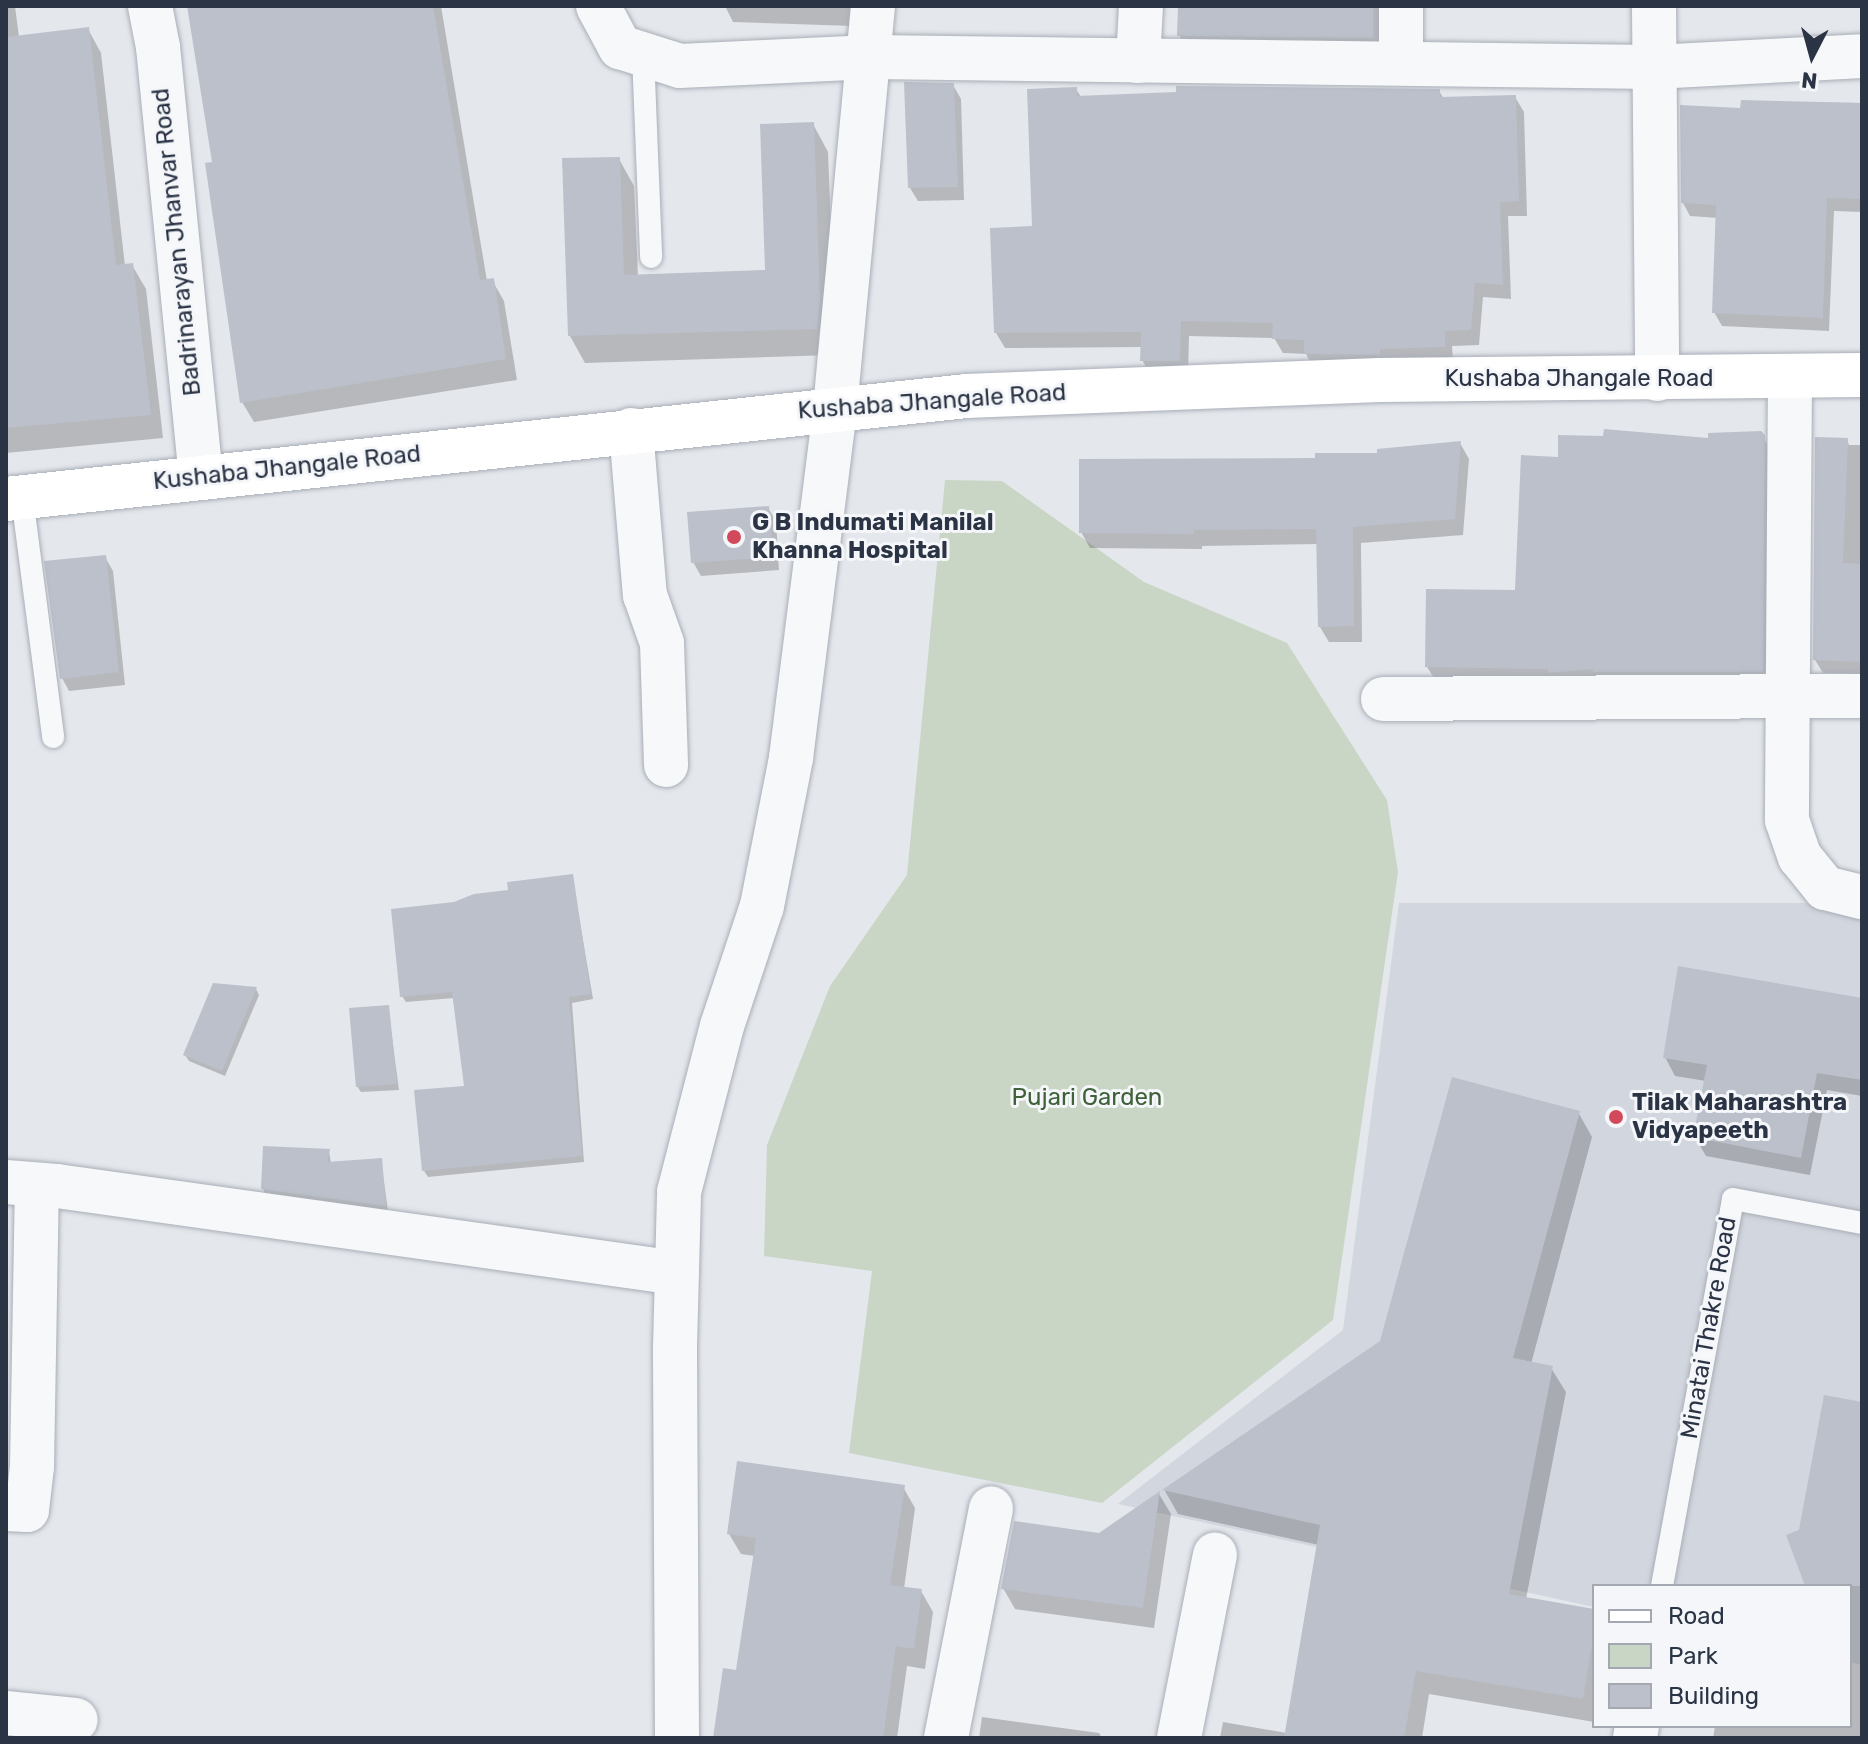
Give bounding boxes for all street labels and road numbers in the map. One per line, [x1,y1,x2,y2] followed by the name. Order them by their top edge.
[146,86,208,398] street label: Badrinarayan Jhanvar Road
[1444,365,1714,393] street label: Kushaba Jhangale Road
[797,378,1067,426] street label: Kushaba Jhangale Road
[152,440,422,496] street label: Kushaba Jhangale Road
[1675,1214,1743,1442] street label: Minatai Thakre Road

